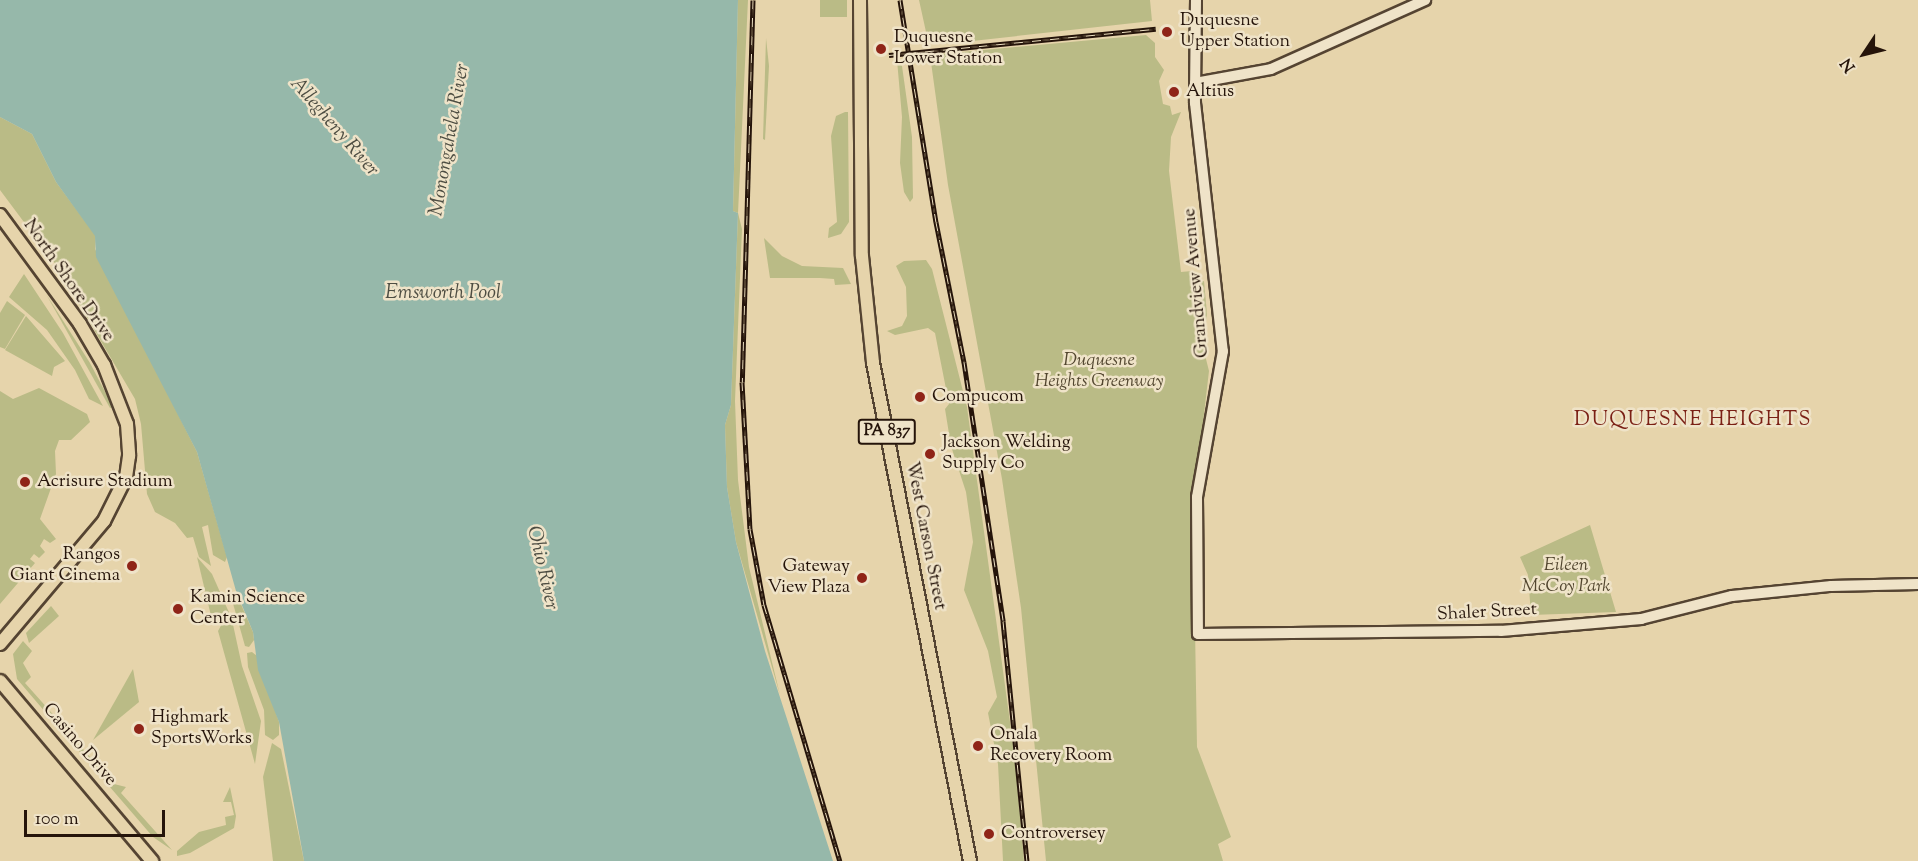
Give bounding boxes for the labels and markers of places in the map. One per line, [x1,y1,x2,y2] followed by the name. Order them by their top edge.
[1180,11,1290,54] place label: Duquesne Upper Station
[1158,23,1176,41] marker: Duquesne Upper Station
[894,28,1003,70] place label: Duquesne Lower Station
[872,40,890,58] marker: Duquesne Lower Station
[1186,81,1234,103] place label: Altius
[1167,85,1181,99] marker: Altius
[932,386,1024,408] place label: Compucom
[913,390,927,404] marker: Compucom
[942,433,1070,476] place label: Jackson Welding Supply Co
[923,447,937,461] marker: Jackson Welding Supply Co
[37,471,173,493] place label: Acrisure Stadium
[18,475,32,489] marker: Acrisure Stadium
[10,545,120,588] place label: Rangos Giant Cinema
[768,557,850,600] place label: Gateway View Plaza
[125,559,139,573] marker: Rangos Giant Cinema
[855,571,869,585] marker: Gateway View Plaza
[190,588,305,630] place label: Kamin Science Center
[171,602,185,616] marker: Kamin Science Center
[151,708,252,750] place label: Highmark SportsWorks
[132,722,146,736] marker: Highmark SportsWorks
[990,725,1112,768] place label: Onala Recovery Room
[971,739,985,753] marker: Onala Recovery Room
[1001,823,1106,845] place label: Controversey
[982,827,996,841] marker: Controversey

